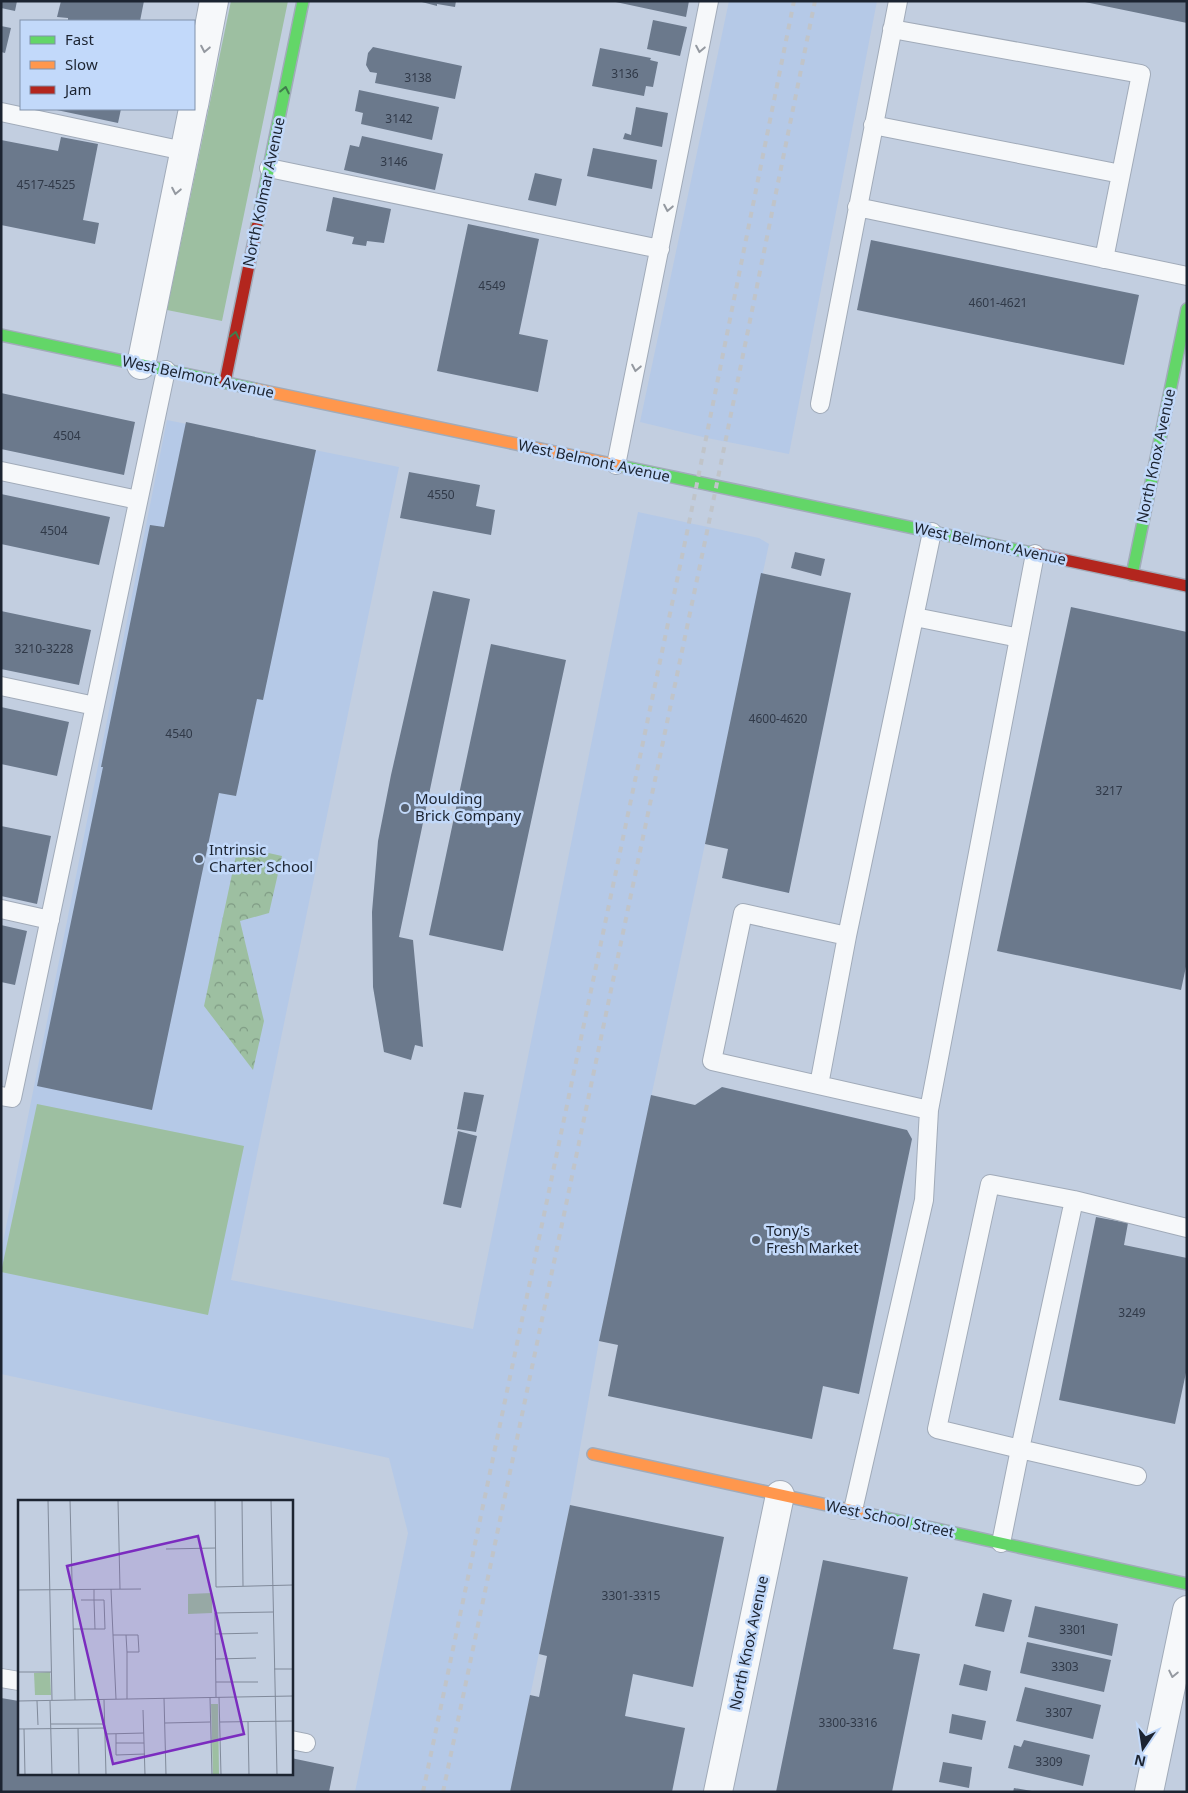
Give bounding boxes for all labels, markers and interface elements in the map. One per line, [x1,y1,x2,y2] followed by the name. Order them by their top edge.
[20,20,195,110] legend
[65,29,94,49] text: Fast
[200,45,211,53] one-way arrow
[695,45,705,53] one-way arrow
[65,54,98,74] text: Slow
[611,65,639,82] house number: 3136
[404,69,432,86] house number: 3138
[63,79,92,99] text: Jam
[279,85,290,94] one-way arrow
[385,110,413,127] house number: 3142
[237,115,289,269] street label: North Kolmar Avenue
[380,153,408,170] house number: 3146
[17,176,76,193] house number: 4517-4525
[172,186,182,195] one-way arrow
[663,204,673,213] one-way arrow
[478,277,506,294] house number: 4549
[969,294,1027,311] house number: 4601-4621
[229,330,240,339] one-way arrow
[120,350,276,402] street label: West Belmont Avenue
[631,363,642,372] one-way arrow
[1131,387,1179,525] street label: North Knox Avenue
[53,427,81,444] house number: 4504
[516,434,672,486] street label: West Belmont Avenue
[427,486,455,503] house number: 4550
[912,517,1068,569] street label: West Belmont Avenue
[40,522,68,539] house number: 4504
[15,640,74,657] house number: 3210-3228
[749,710,808,727] house number: 4600-4620
[165,725,193,742] house number: 4540
[1095,782,1123,799] house number: 3217
[415,788,521,825] place label: Moulding Brick Company
[399,802,411,814] marker: Moulding Brick Company
[209,839,313,876] place label: Intrinsic Charter School
[193,853,205,865] marker: Intrinsic Charter School
[766,1220,859,1257] place label: Tony's Fresh Market
[750,1234,762,1246] marker: Tony's Fresh Market
[1118,1304,1146,1321] house number: 3249
[824,1495,957,1542] street label: West School Street
[18,1500,292,1776] inset map
[724,1574,772,1712] street label: North Knox Avenue
[602,1587,661,1604] house number: 3301-3315
[1059,1621,1087,1638] house number: 3301
[1051,1658,1079,1675] house number: 3303
[1169,1670,1179,1679] one-way arrow
[1045,1704,1073,1721] house number: 3307
[819,1714,878,1731] house number: 3300-3316
[1118,1723,1168,1773] north arrow
[1132,1751,1148,1772] text: N
[1035,1753,1063,1770] house number: 3309

